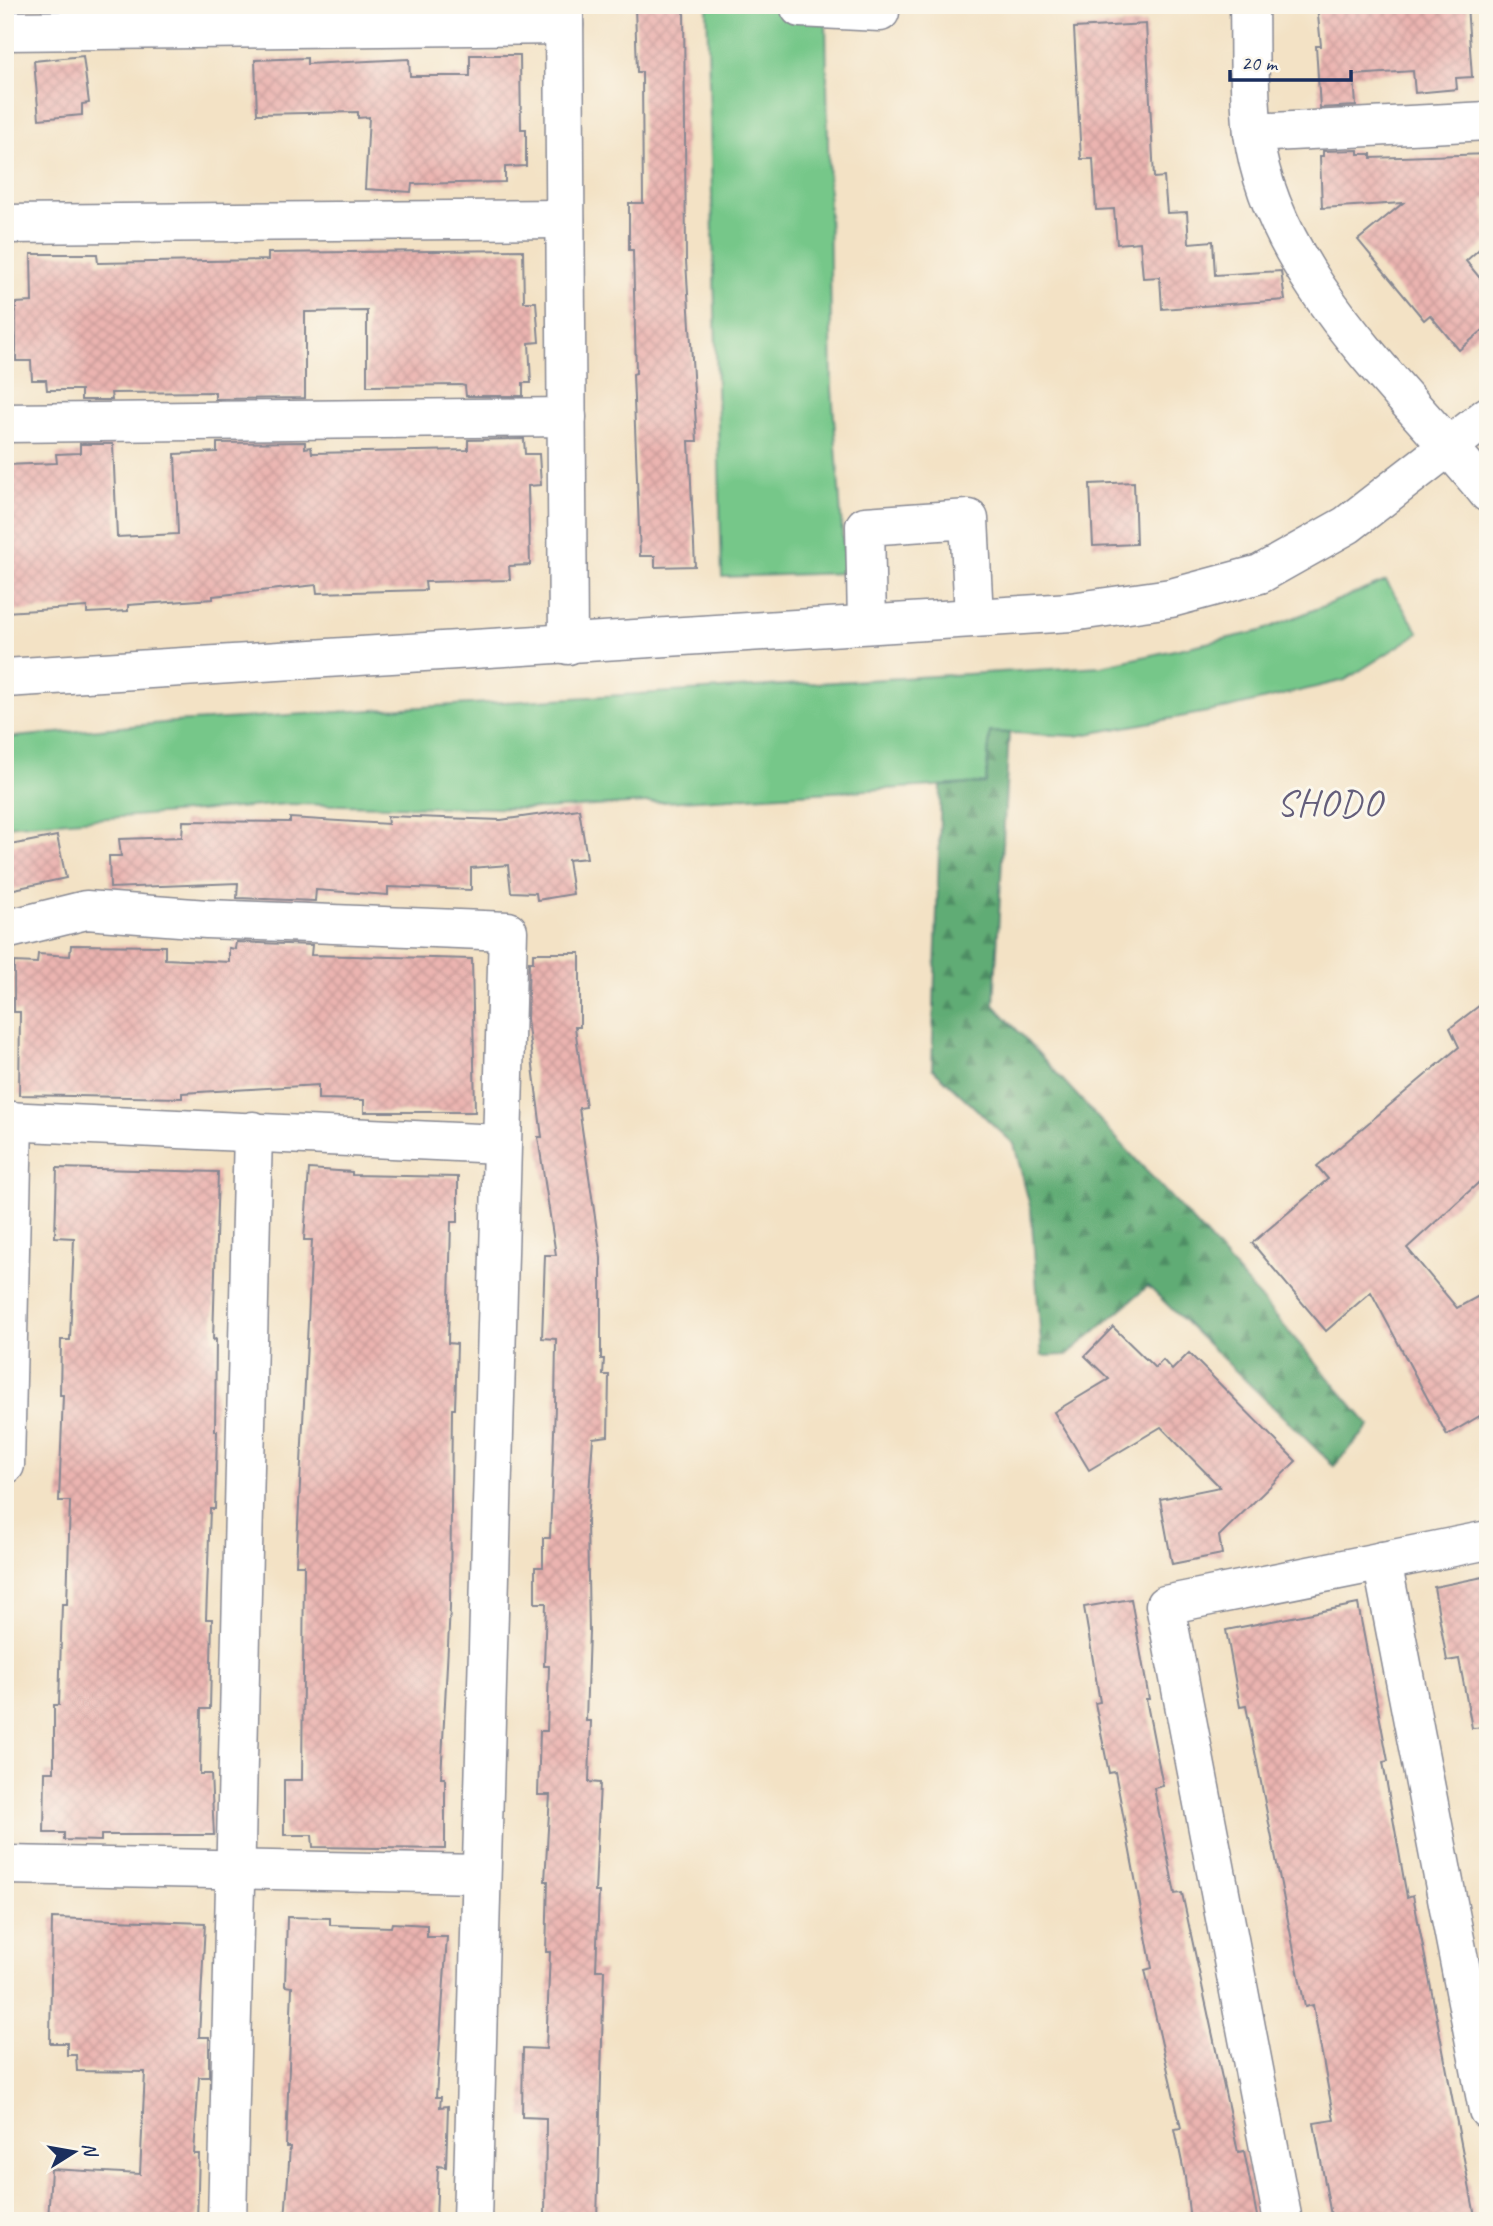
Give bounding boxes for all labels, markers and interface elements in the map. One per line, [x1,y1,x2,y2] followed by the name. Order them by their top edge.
[1230,38,1351,82] scale bar
[1241,50,1279,76] text: 20 m
[1277,779,1385,826] district label: SHODO
[38,2118,108,2188] north arrow
[77,2141,103,2160] text: N

